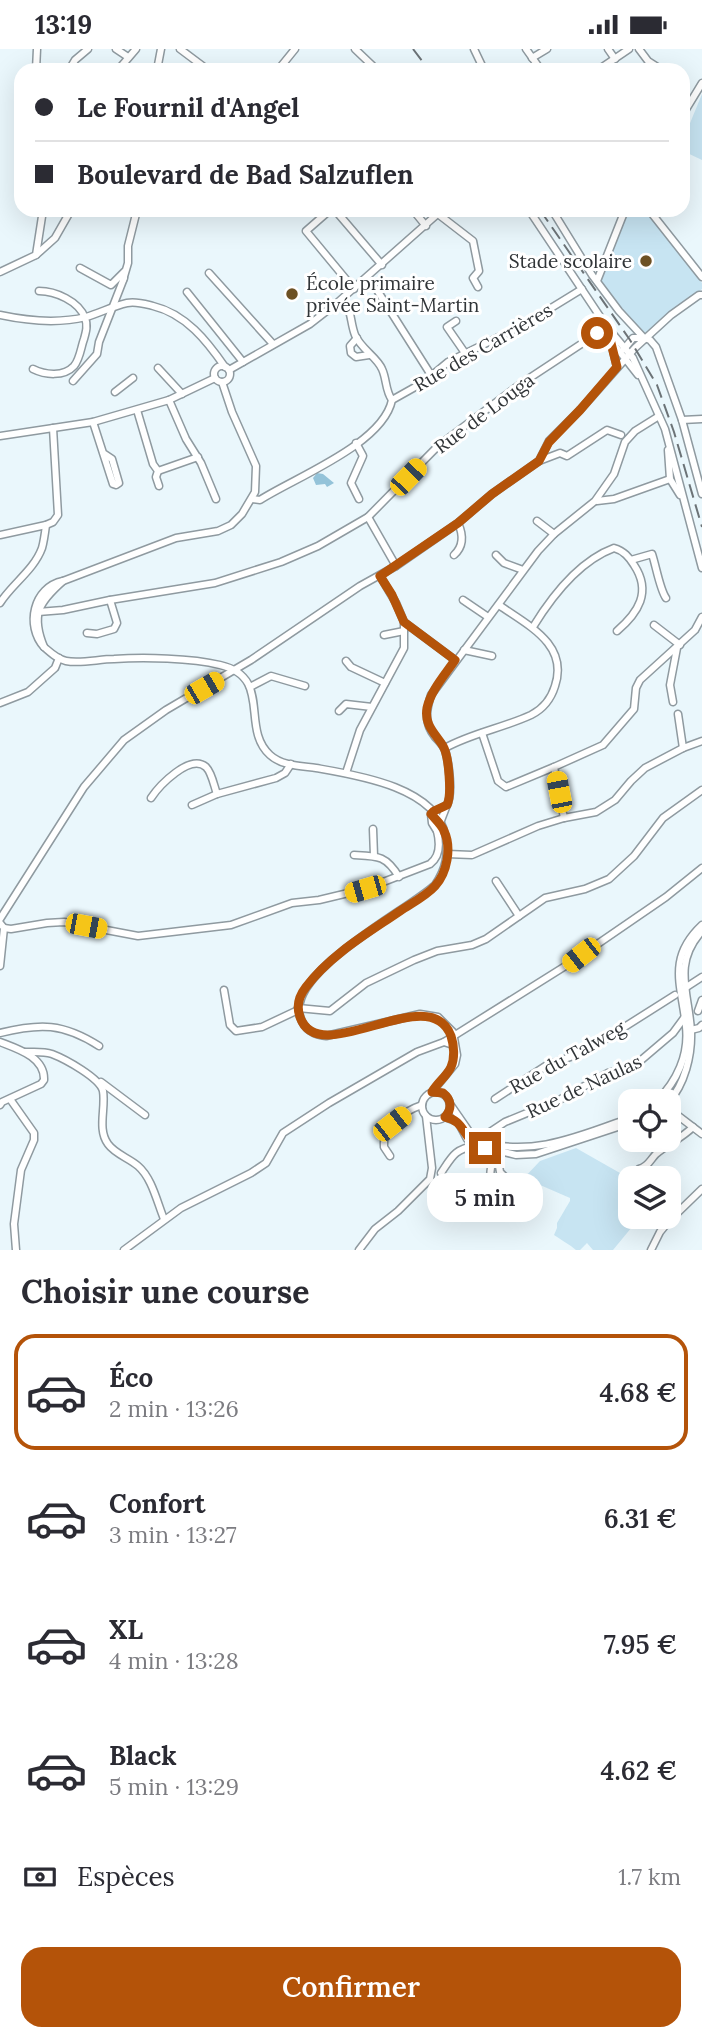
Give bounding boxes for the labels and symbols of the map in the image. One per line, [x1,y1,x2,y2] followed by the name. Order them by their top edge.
[509,249,632,273] place label: Stade scolaire
[638,253,654,269] marker: Stade scolaire
[306,271,479,317] place label: École primaire privée Saint-Martin
[284,286,300,302] marker: École primaire privée Saint-Martin
[409,297,557,396] street label: Rue des Carrières
[581,317,613,349] route start
[429,367,539,458] street label: Rue de Louga
[386,455,431,499] car
[181,668,228,708] car
[545,769,574,815] car
[342,873,389,905] car
[64,912,109,940] car
[558,934,605,976] car
[505,1015,630,1099] street label: Rue du Talweg
[523,1049,646,1123] street label: Rue de Naulas
[369,1103,416,1145] car
[469,1132,501,1164] route end
[427,1173,543,1221] callout: 5 min

